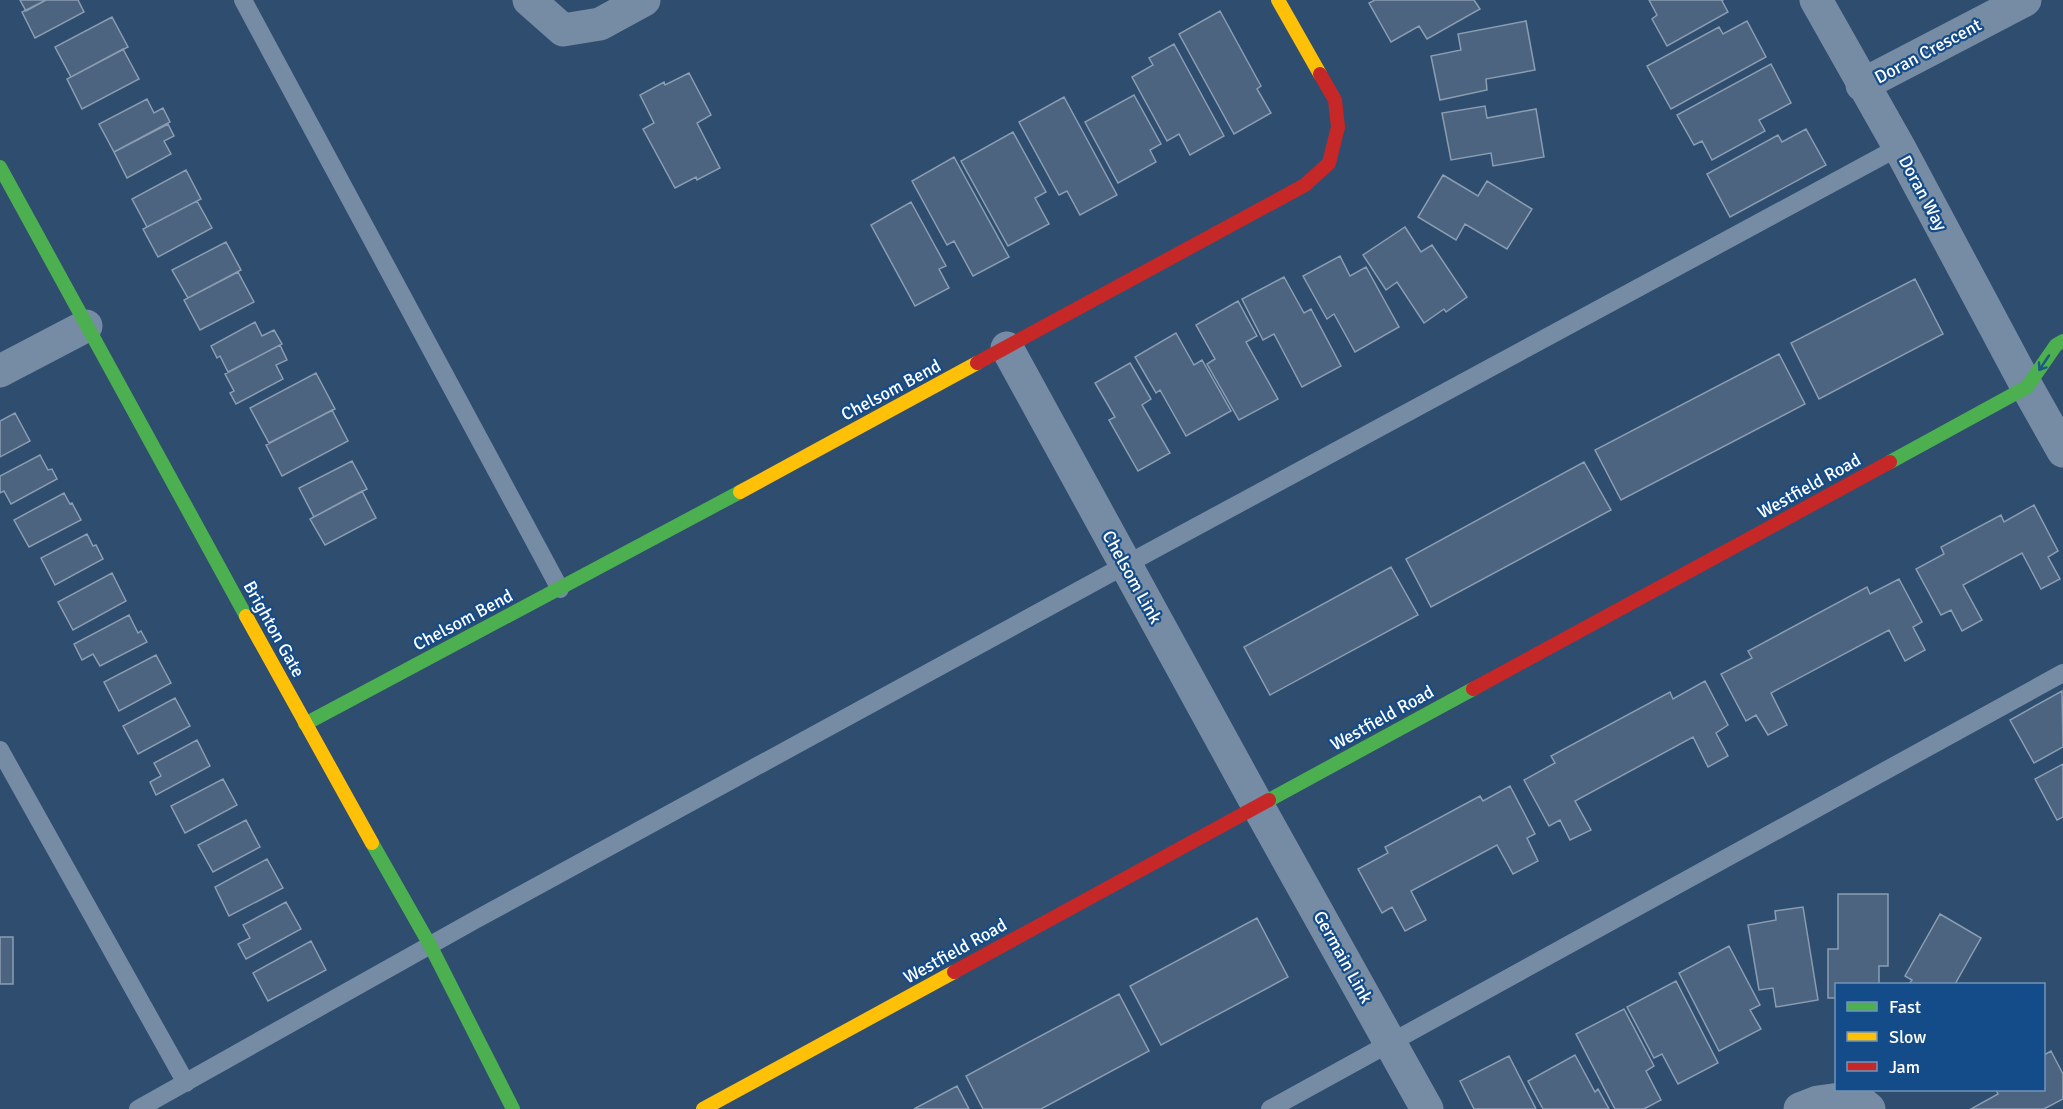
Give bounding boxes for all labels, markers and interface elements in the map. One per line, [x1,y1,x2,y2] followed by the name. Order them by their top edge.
[1871,14,1985,88] street label: Doran Crescent
[1894,151,1952,235] street label: Doran Way
[2038,354,2050,371] one-way arrow
[837,355,945,425] street label: Chelsom Bend
[1753,449,1865,523] street label: Westfield Road
[1097,526,1167,628] street label: Chelsom Link
[239,577,309,681] street label: Brighton Gate
[409,585,517,655] street label: Chelsom Bend
[1326,681,1438,755] street label: Westfield Road
[1309,907,1377,1007] street label: Germain Link
[899,914,1011,988] street label: Westfield Road
[1835,983,2045,1091] legend
[1889,996,1921,1018] text: Fast
[1889,1026,1926,1048] text: Slow
[1889,1056,1920,1078] text: Jam

